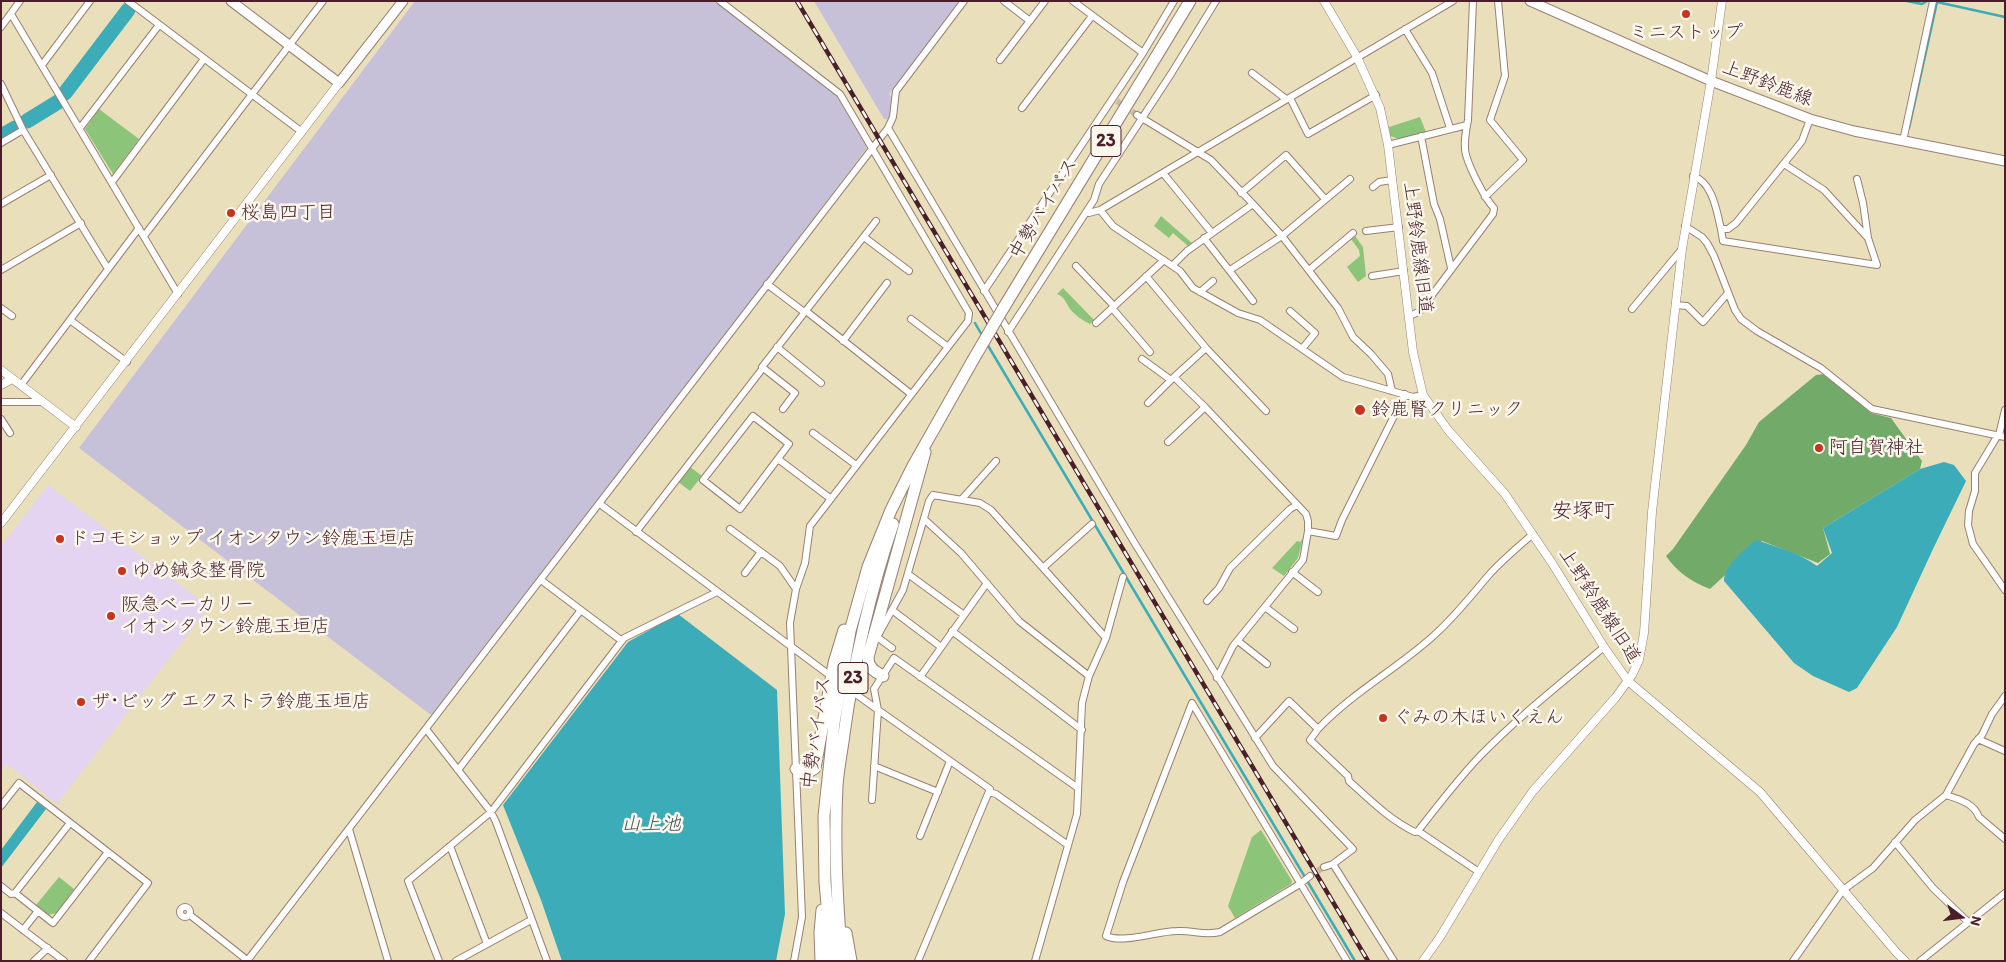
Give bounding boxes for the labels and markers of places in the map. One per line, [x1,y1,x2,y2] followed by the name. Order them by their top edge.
[1680,8,1692,20] marker: ミニストップ
[1629,22,1743,44] place label: ミニストップ
[241,202,336,224] place label: 桜島四丁目
[225,207,237,219] marker: 桜島四丁目
[1371,399,1523,421] place label: 鈴鹿腎クリニック
[1353,403,1367,417] marker: 鈴鹿腎クリニック
[1829,437,1924,459] place label: 阿自賀神社
[1813,442,1825,454] marker: 阿自賀神社
[70,528,416,550] place label: ドコモショップ イオンタウン鈴鹿玉垣店
[54,533,66,545] marker: ドコモショップ イオンタウン鈴鹿玉垣店
[132,560,265,582] place label: ゆめ鍼灸整骨院
[116,565,128,577] marker: ゆめ鍼灸整骨院
[121,594,330,638] place label: 阪急ベーカリー イオンタウン鈴鹿玉垣店
[105,610,117,622] marker: 阪急ベーカリー イオンタウン鈴鹿玉垣店
[91,691,371,713] place label: ザ･ビッグ エクストラ鈴鹿玉垣店
[75,696,87,708] marker: ザ･ビッグ エクストラ鈴鹿玉垣店
[1393,707,1564,729] place label: ぐみの木ほいくえん
[1377,712,1389,724] marker: ぐみの木ほいくえん

